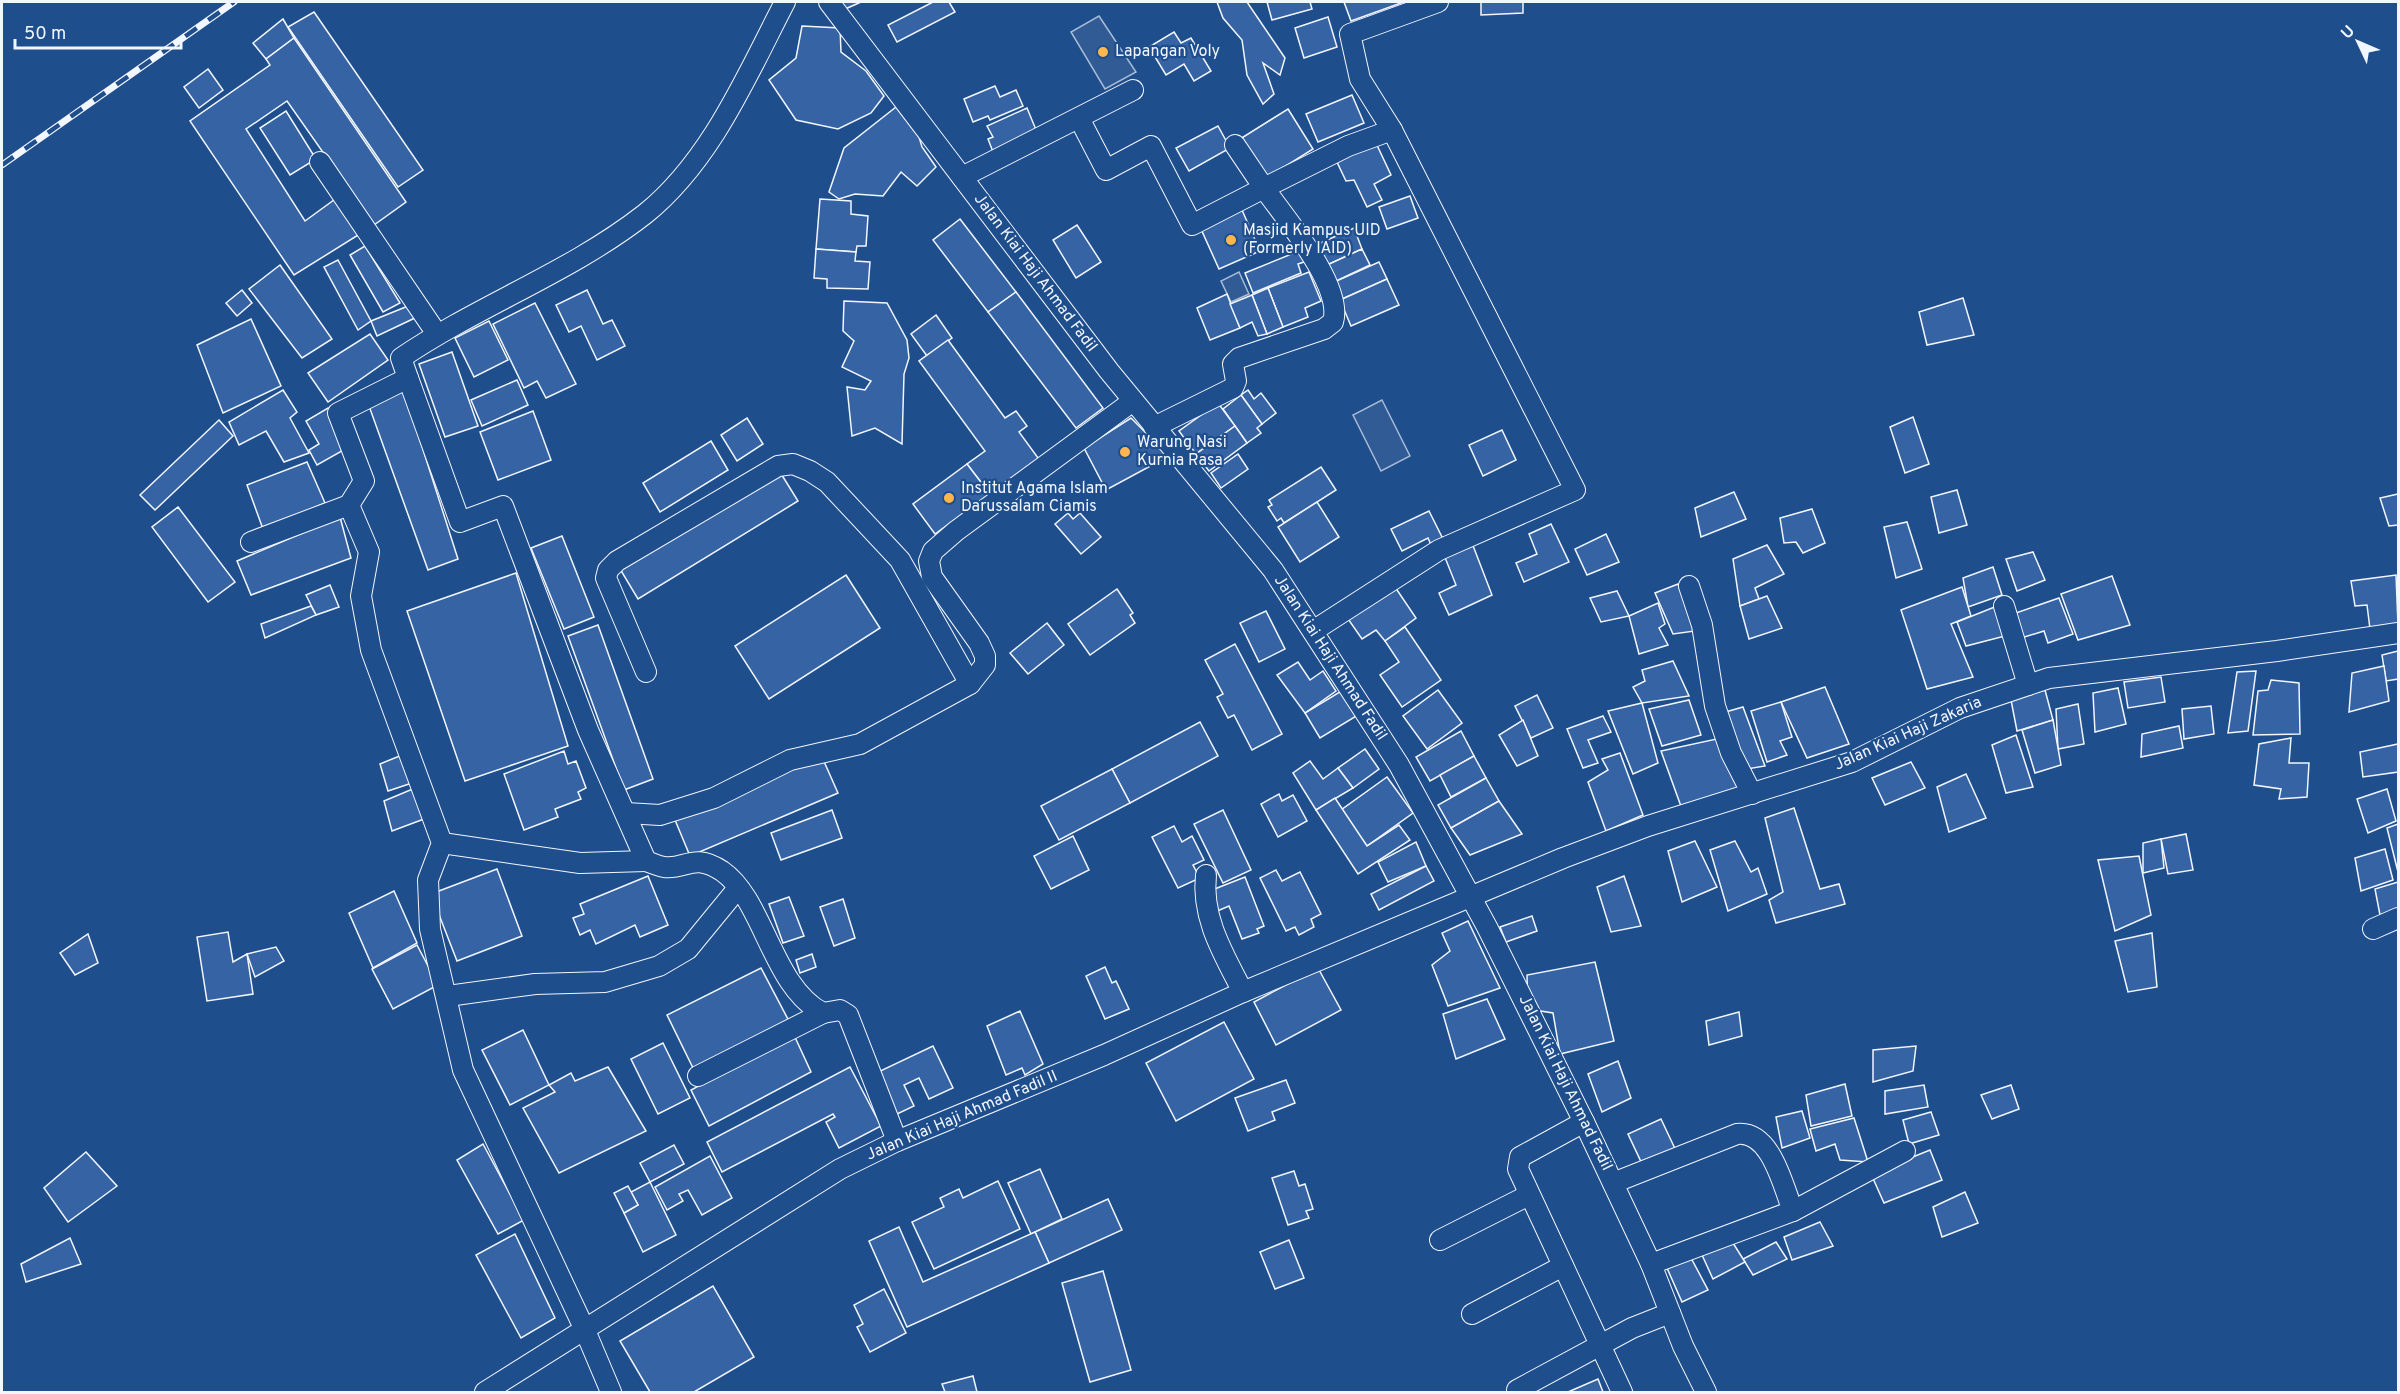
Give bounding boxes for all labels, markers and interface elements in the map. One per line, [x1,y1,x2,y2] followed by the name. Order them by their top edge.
[15,12,182,50] scale bar
[2328,12,2388,72] north arrow
[2337,22,2360,44] text: U
[24,23,66,46] text: 50 m
[1115,42,1220,62] place label: Lapangan Voly
[1096,45,1110,59] marker: Lapangan Voly
[969,190,1101,356] street label: Jalan Kiai Haji Ahmad Fadil
[1243,221,1381,259] place label: Masjid Kampus UID (Formerly IAID)
[1224,233,1238,247] marker: Masjid Kampus UID (Formerly IAID)
[1137,433,1227,471] place label: Warung Nasi Kurnia Rasa
[1118,445,1132,459] marker: Warung Nasi Kurnia Rasa
[961,479,1108,517] place label: Institut Agama Islam Darussalam Ciamis
[942,491,956,505] marker: Institut Agama Islam Darussalam Ciamis
[1269,572,1391,744] street label: Jalan Kiai Haji Ahmad Fadil
[1831,692,1985,776] street label: Jalan Kiai Haji Zakaria
[1514,992,1616,1174] street label: Jalan Kiai Haji Ahmad Fadil
[863,1067,1061,1165] street label: Jalan Kiai Haji Ahmad Fadil II

